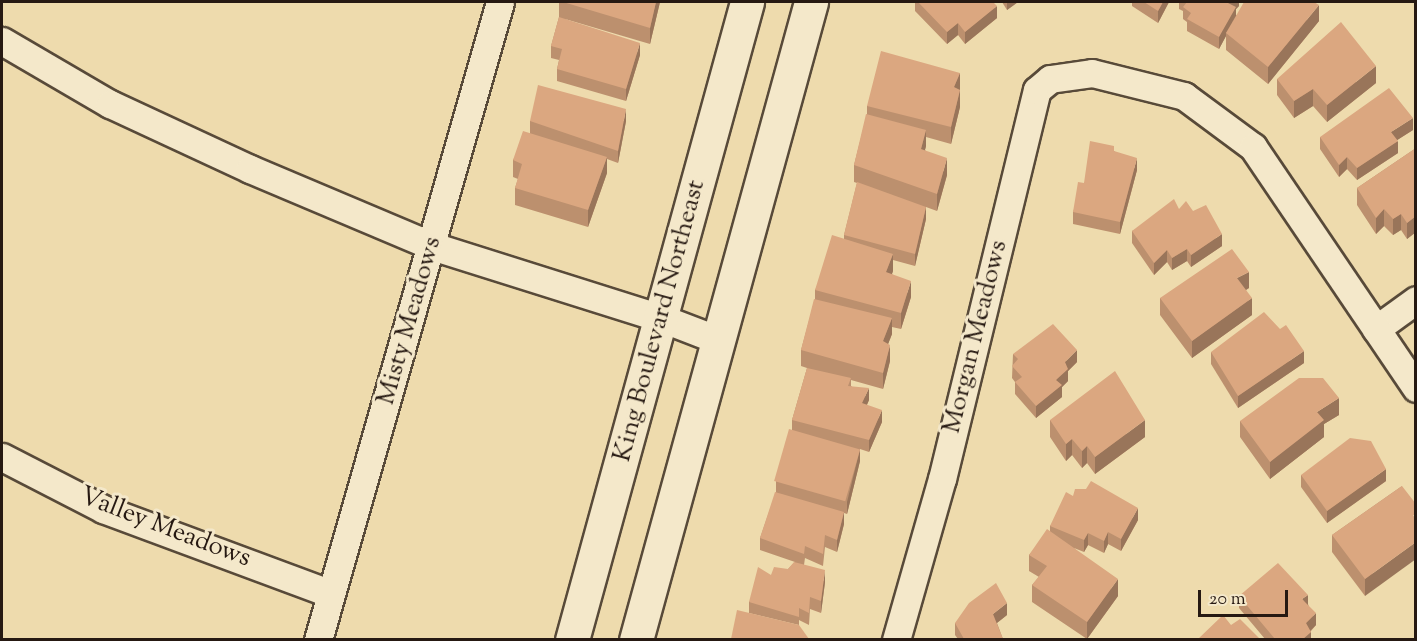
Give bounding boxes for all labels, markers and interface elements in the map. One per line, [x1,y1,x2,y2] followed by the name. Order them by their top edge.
[607,177,713,465] street label: King Boulevard Northeast
[371,233,449,409] street label: Misty Meadows
[937,237,1015,437] street label: Morgan Meadows
[75,481,255,575] street label: Valley Meadows
[1201,578,1291,616] scale bar
[1209,587,1246,613] text: 20 m

